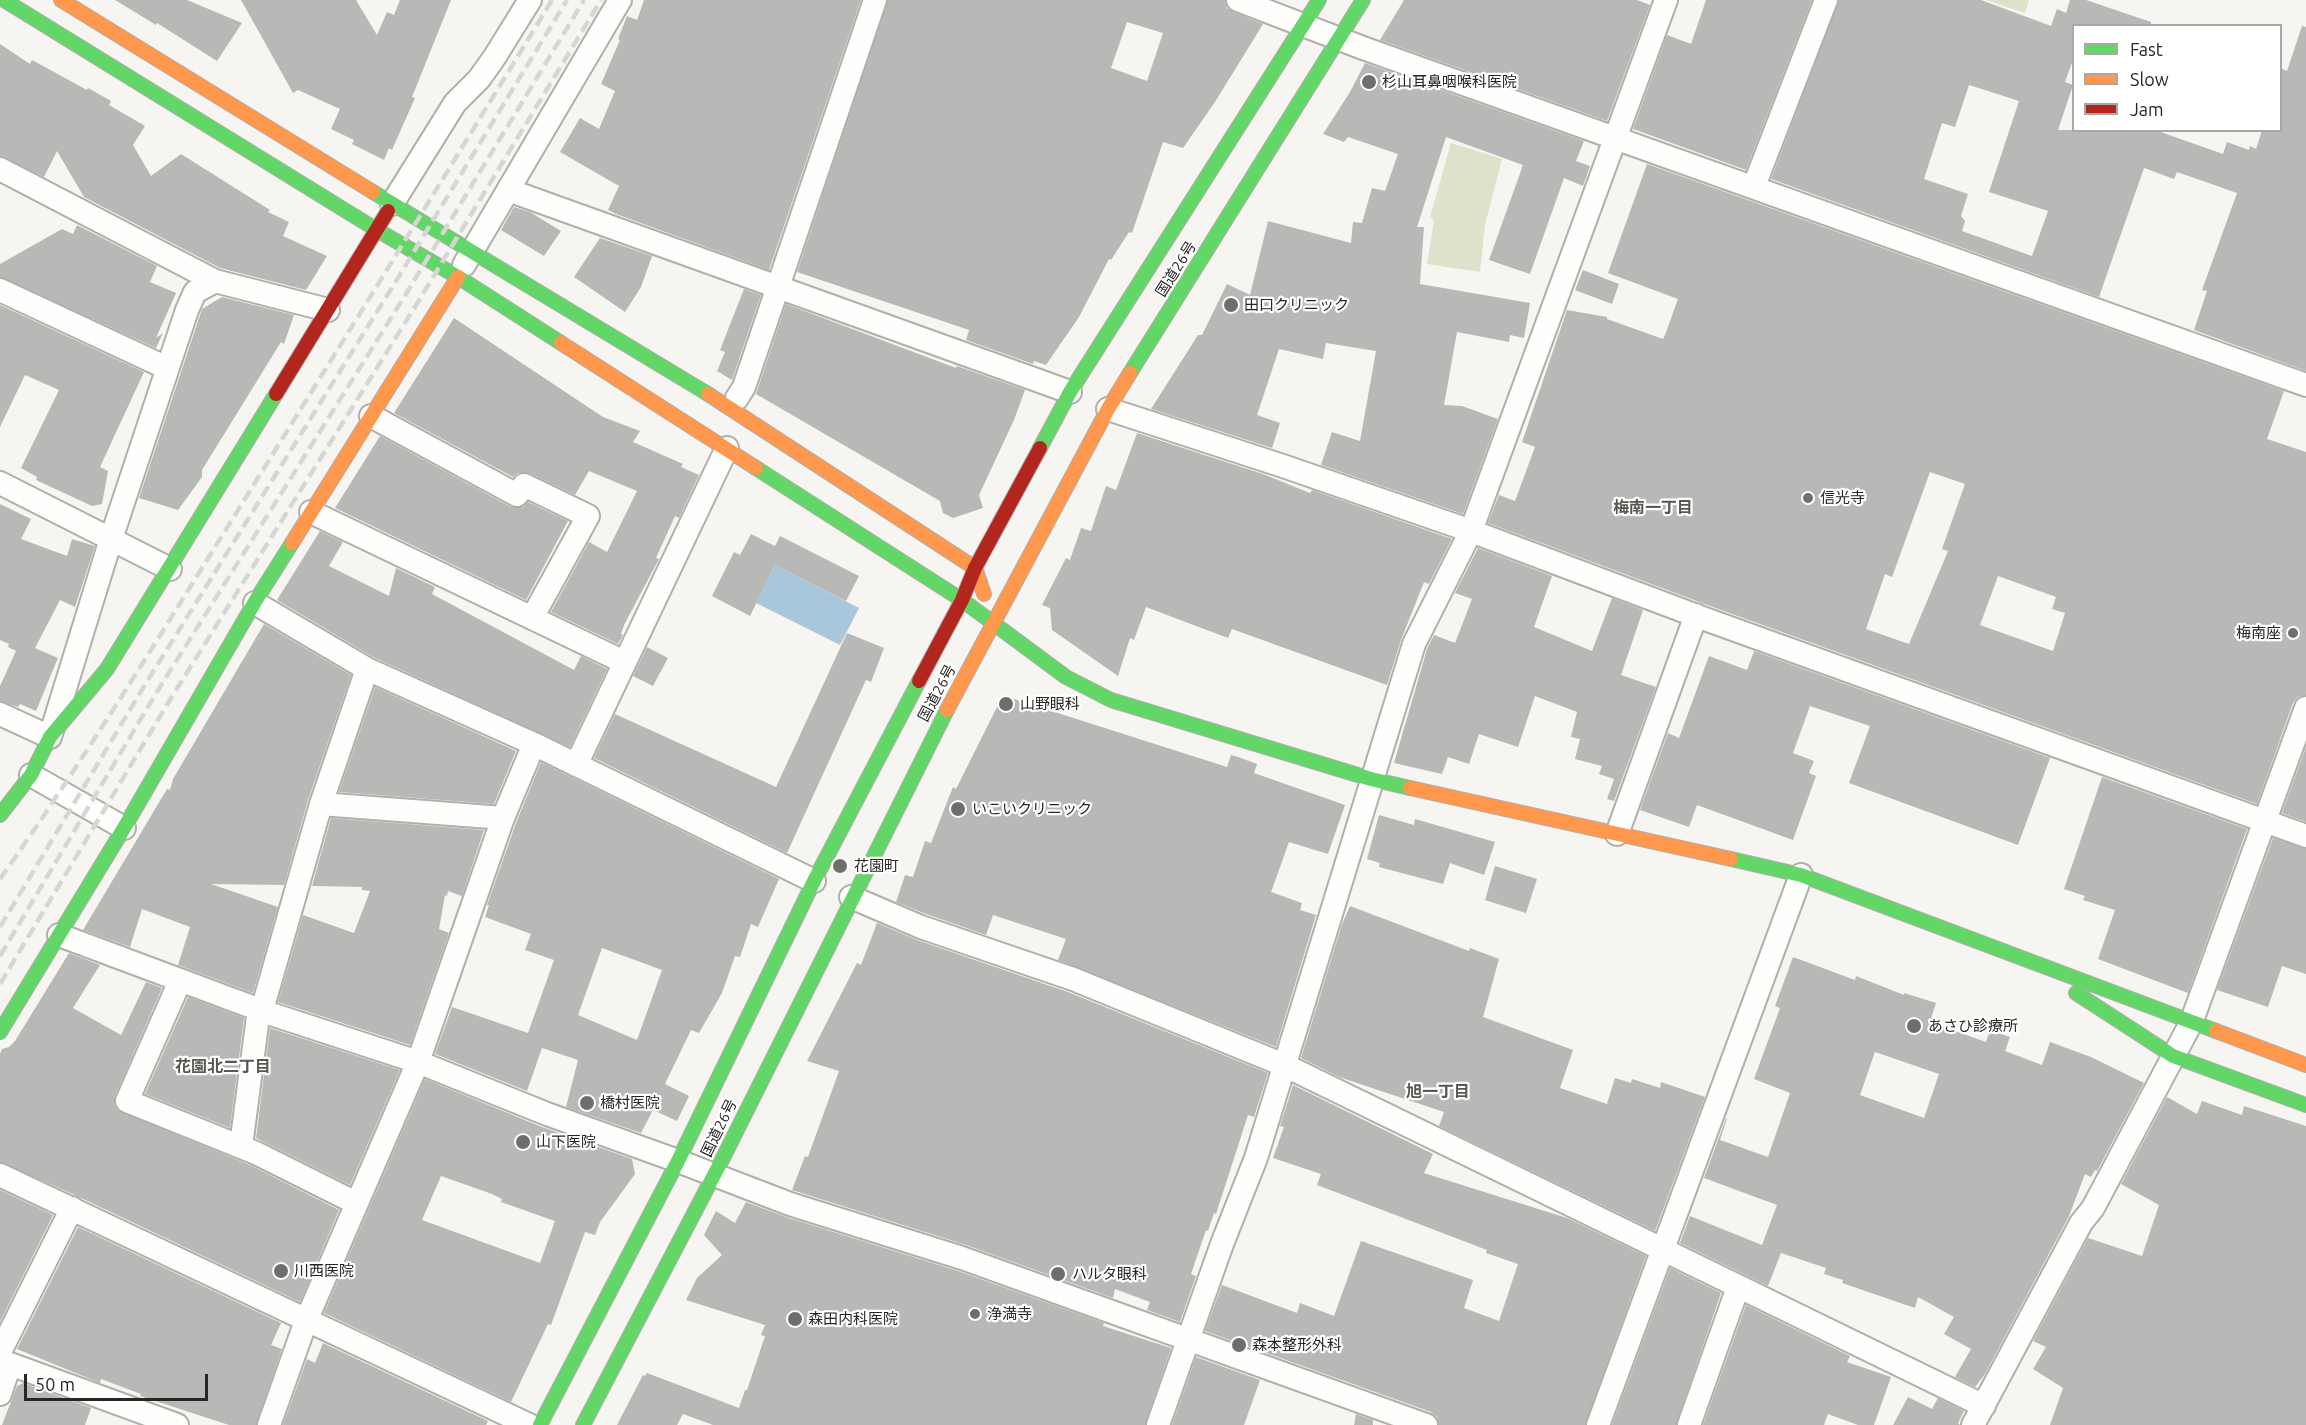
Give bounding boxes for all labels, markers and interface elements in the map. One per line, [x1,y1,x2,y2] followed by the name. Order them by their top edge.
[2072,24,2282,132] legend
[2130,39,2163,59] text: Fast
[2130,69,2169,89] text: Slow
[1360,73,1378,91] marker: 杉山耳鼻咽喉科医院
[1382,73,1517,91] place label: 杉山耳鼻咽喉科医院
[2130,99,2164,119] text: Jam
[1152,238,1200,300] street label: 国道26号
[1222,296,1240,314] marker: 田口クリニック
[1244,296,1349,314] place label: 田口クリニック
[1820,489,1865,507] place label: 信光寺
[1801,491,1815,505] marker: 信光寺
[1613,498,1693,518] district label: 梅南一丁目
[2236,624,2281,642] place label: 梅南座
[2286,626,2300,640] marker: 梅南座
[915,661,959,725] street label: 国道26号
[997,695,1015,713] marker: 山野眼科
[1020,695,1080,713] place label: 山野眼科
[949,800,967,818] marker: いこいクリニック
[972,800,1092,818] place label: いこいクリニック
[831,857,849,875] marker: 花園町
[854,857,899,875] place label: 花園町
[1905,1017,1923,1035] marker: あさひ診療所
[1928,1017,2018,1035] place label: あさひ診療所
[175,1057,271,1077] district label: 花園北二丁目
[1406,1082,1470,1102] district label: 旭一丁目
[578,1094,596,1112] marker: 橋村医院
[600,1094,660,1112] place label: 橋村医院
[697,1096,741,1160] street label: 国道26号
[514,1133,532,1151] marker: 山下医院
[536,1133,596,1151] place label: 山下医院
[272,1262,290,1280] marker: 川西医院
[294,1262,354,1280] place label: 川西医院
[1049,1265,1067,1283] marker: ハルタ眼科
[1072,1265,1147,1283] place label: ハルタ眼科
[987,1305,1032,1323] place label: 浄満寺
[968,1307,982,1321] marker: 浄満寺
[786,1310,804,1328] marker: 森田内科医院
[808,1310,898,1328] place label: 森田内科医院
[1230,1336,1248,1354] marker: 森本整形外科
[1252,1336,1342,1354] place label: 森本整形外科
[27,1362,212,1400] scale bar
[35,1374,75,1394] text: 50 m

